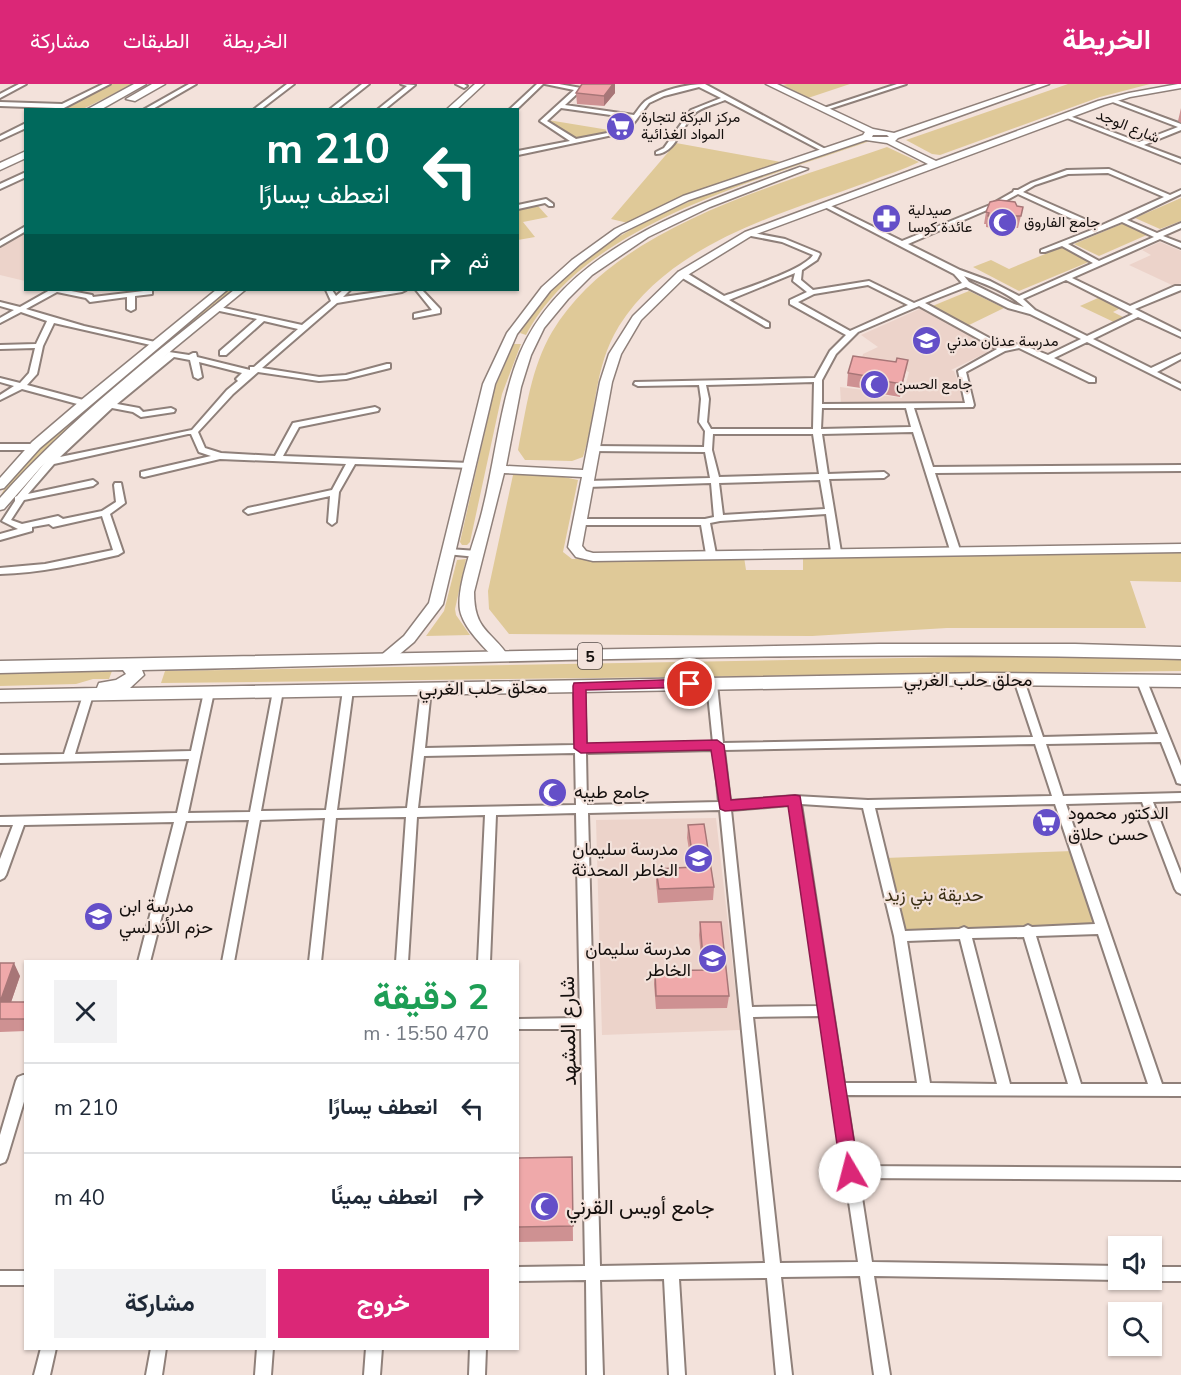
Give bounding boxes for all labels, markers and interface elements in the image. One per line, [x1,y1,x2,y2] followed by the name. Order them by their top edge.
[1062,21,1151,59] text: الخريطة
[30,27,90,55] text: مشاركة
[123,27,190,55] text: الطبقات
[223,27,288,55] text: الخريطة
[1093,104,1163,149] street label: شارع الوجد
[641,107,740,144] place label: مركز البركة لتجارة المواد الغذائية
[604,110,636,142] supermarket icon: مركز البركة لتجارة المواد الغذائية
[266,121,390,178] text: 210 m
[411,132,489,210] icon: left
[258,176,390,213] text: انعطف يسارًا
[908,200,972,237] place label: صيدلية عائدة كوسا
[871,203,903,235] pharmacy icon: صيدلية عائدة كوسا
[987,206,1019,238] mosque icon: جامع الفاروق
[1024,212,1100,233] place label: جامع الفاروق
[423,246,456,279] icon: right
[468,246,489,276] text: ثم
[910,325,942,357] school or university icon: مدرسة عدنان مدني
[947,331,1058,354] place label: مدرسة عدنان مدني
[859,368,891,400] mosque icon: جامع الحسن
[896,374,972,395] place label: جامع الحسن
[578,643,602,669] road number: 5
[664,658,715,709] pin
[673,667,706,700] icon: arrive
[904,668,1032,695] street label: محلق حلب الغربي
[419,675,548,704] street label: محلق حلب الغربي
[537,776,569,808] mosque icon: جامع طيبه
[574,780,650,804] place label: جامع طيبه
[1068,801,1169,846] place label: الدكتور محمود حسن حلاق
[1031,807,1063,839] supermarket icon: الدكتور محمود حسن حلاق
[572,837,678,882] place label: مدرسة سليمان الخاطر المحدثة
[683,843,715,875] school or university icon: مدرسة سليمان الخاطر المحدثة
[884,883,984,910] park label: حديقة بني زيد
[119,894,213,942] place label: مدرسة ابن حزم الأندلسي
[82,900,114,932] school or university icon: مدرسة ابن حزم الأندلسي
[585,937,691,982] place label: مدرسة سليمان الخاطر
[696,943,728,975] school or university icon: مدرسة سليمان الخاطر
[373,973,489,1022] text: 2 دقيقة
[553,976,583,1086] street label: شارع المشهد
[54,980,117,1043] button: close
[363,1020,489,1047] text: 470 m · 15:50
[328,1092,438,1122] text: انعطف يسارًا
[456,1092,489,1125] icon: left
[54,1093,118,1123] text: 210 m
[818,1140,882,1204] position arrow
[331,1182,438,1212] text: انعطف يمينًا
[456,1182,489,1215] icon: right
[54,1183,105,1213] text: 40 m
[529,1191,561,1223] mosque icon: جامع أويس القرني
[566,1193,715,1224] place label: جامع أويس القرني
[1108,1236,1162,1356] map controls
[1108,1236,1162,1290] button: sound
[54,1269,266,1338] button: مشاركة
[278,1269,489,1338] button: خروج
[1108,1302,1162,1356] button: search

